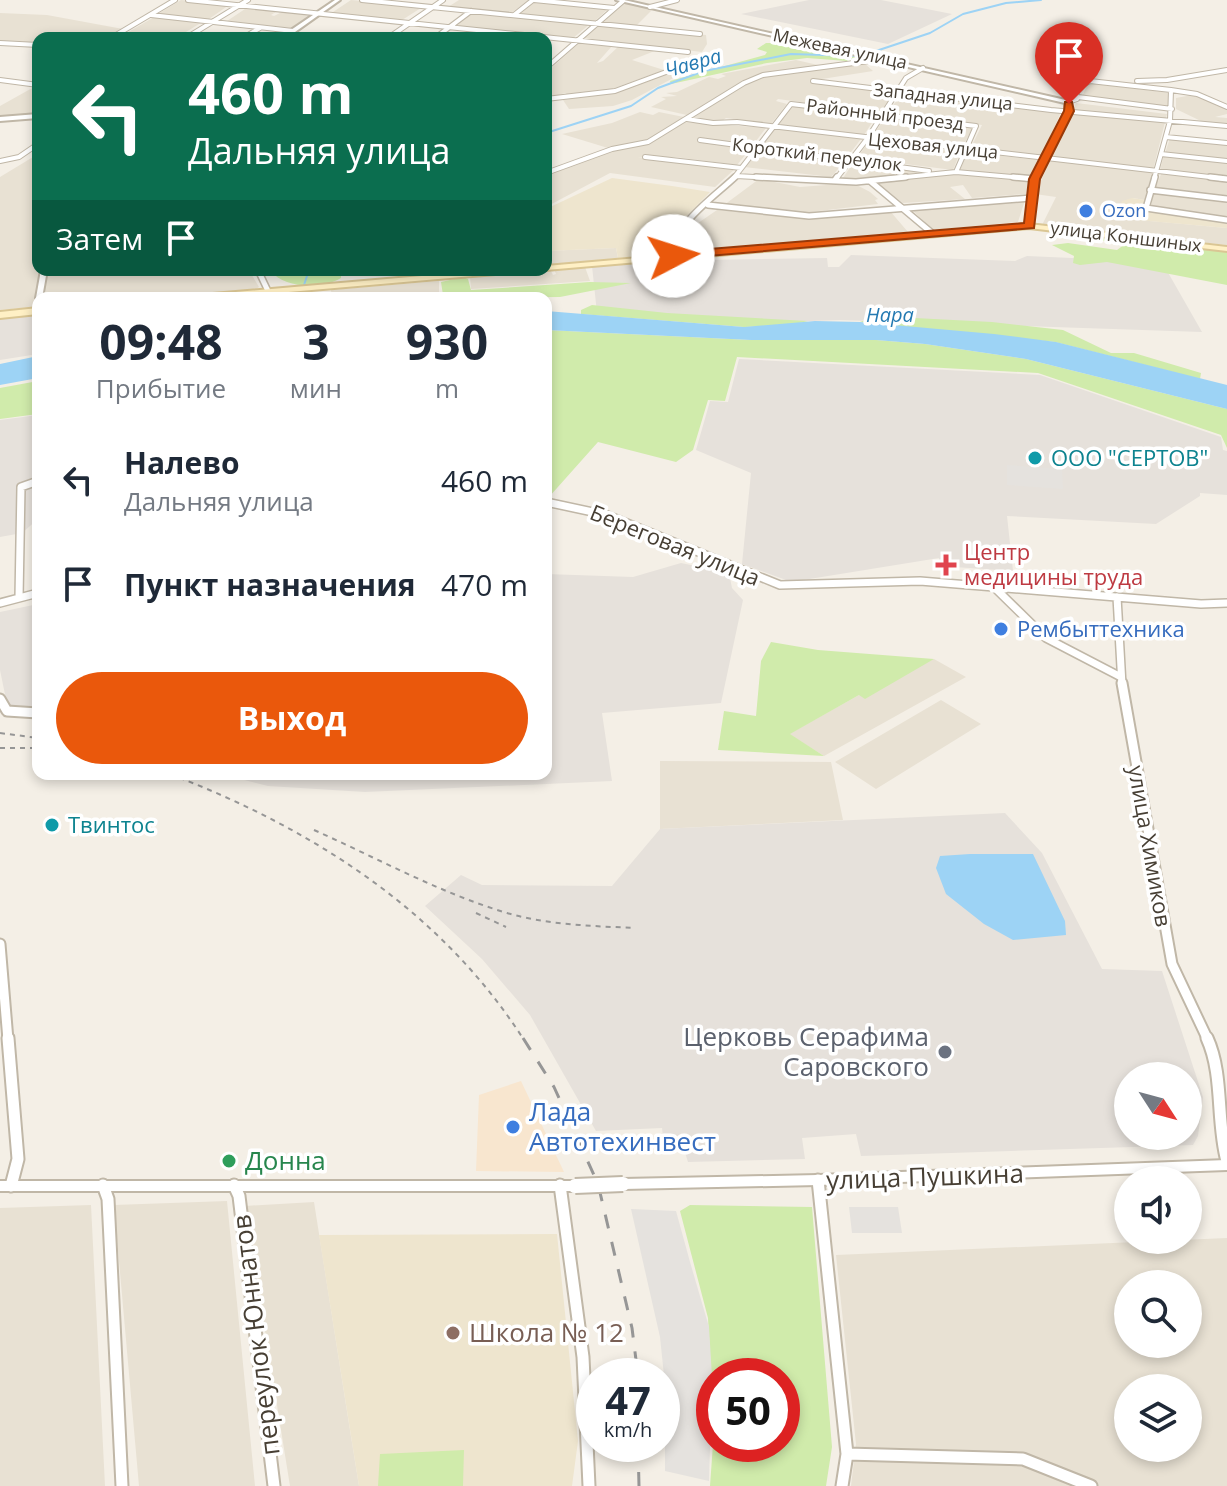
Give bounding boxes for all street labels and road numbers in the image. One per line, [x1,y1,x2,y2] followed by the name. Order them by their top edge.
[771,22,910,74] street label: Межевая улица
[872,77,1014,115] street label: Западная улица
[805,92,965,136] street label: Районный проезд
[867,126,999,164] street label: Цеховая улица
[731,132,904,176] street label: Короткий переулок
[1049,215,1204,257] street label: улица Коншиных
[586,496,765,592] street label: Береговая улица
[1122,763,1180,929] street label: улица Химиков
[825,1155,1024,1197] street label: улица Пушкина
[222,1213,288,1458] street label: переулок Юннатов

